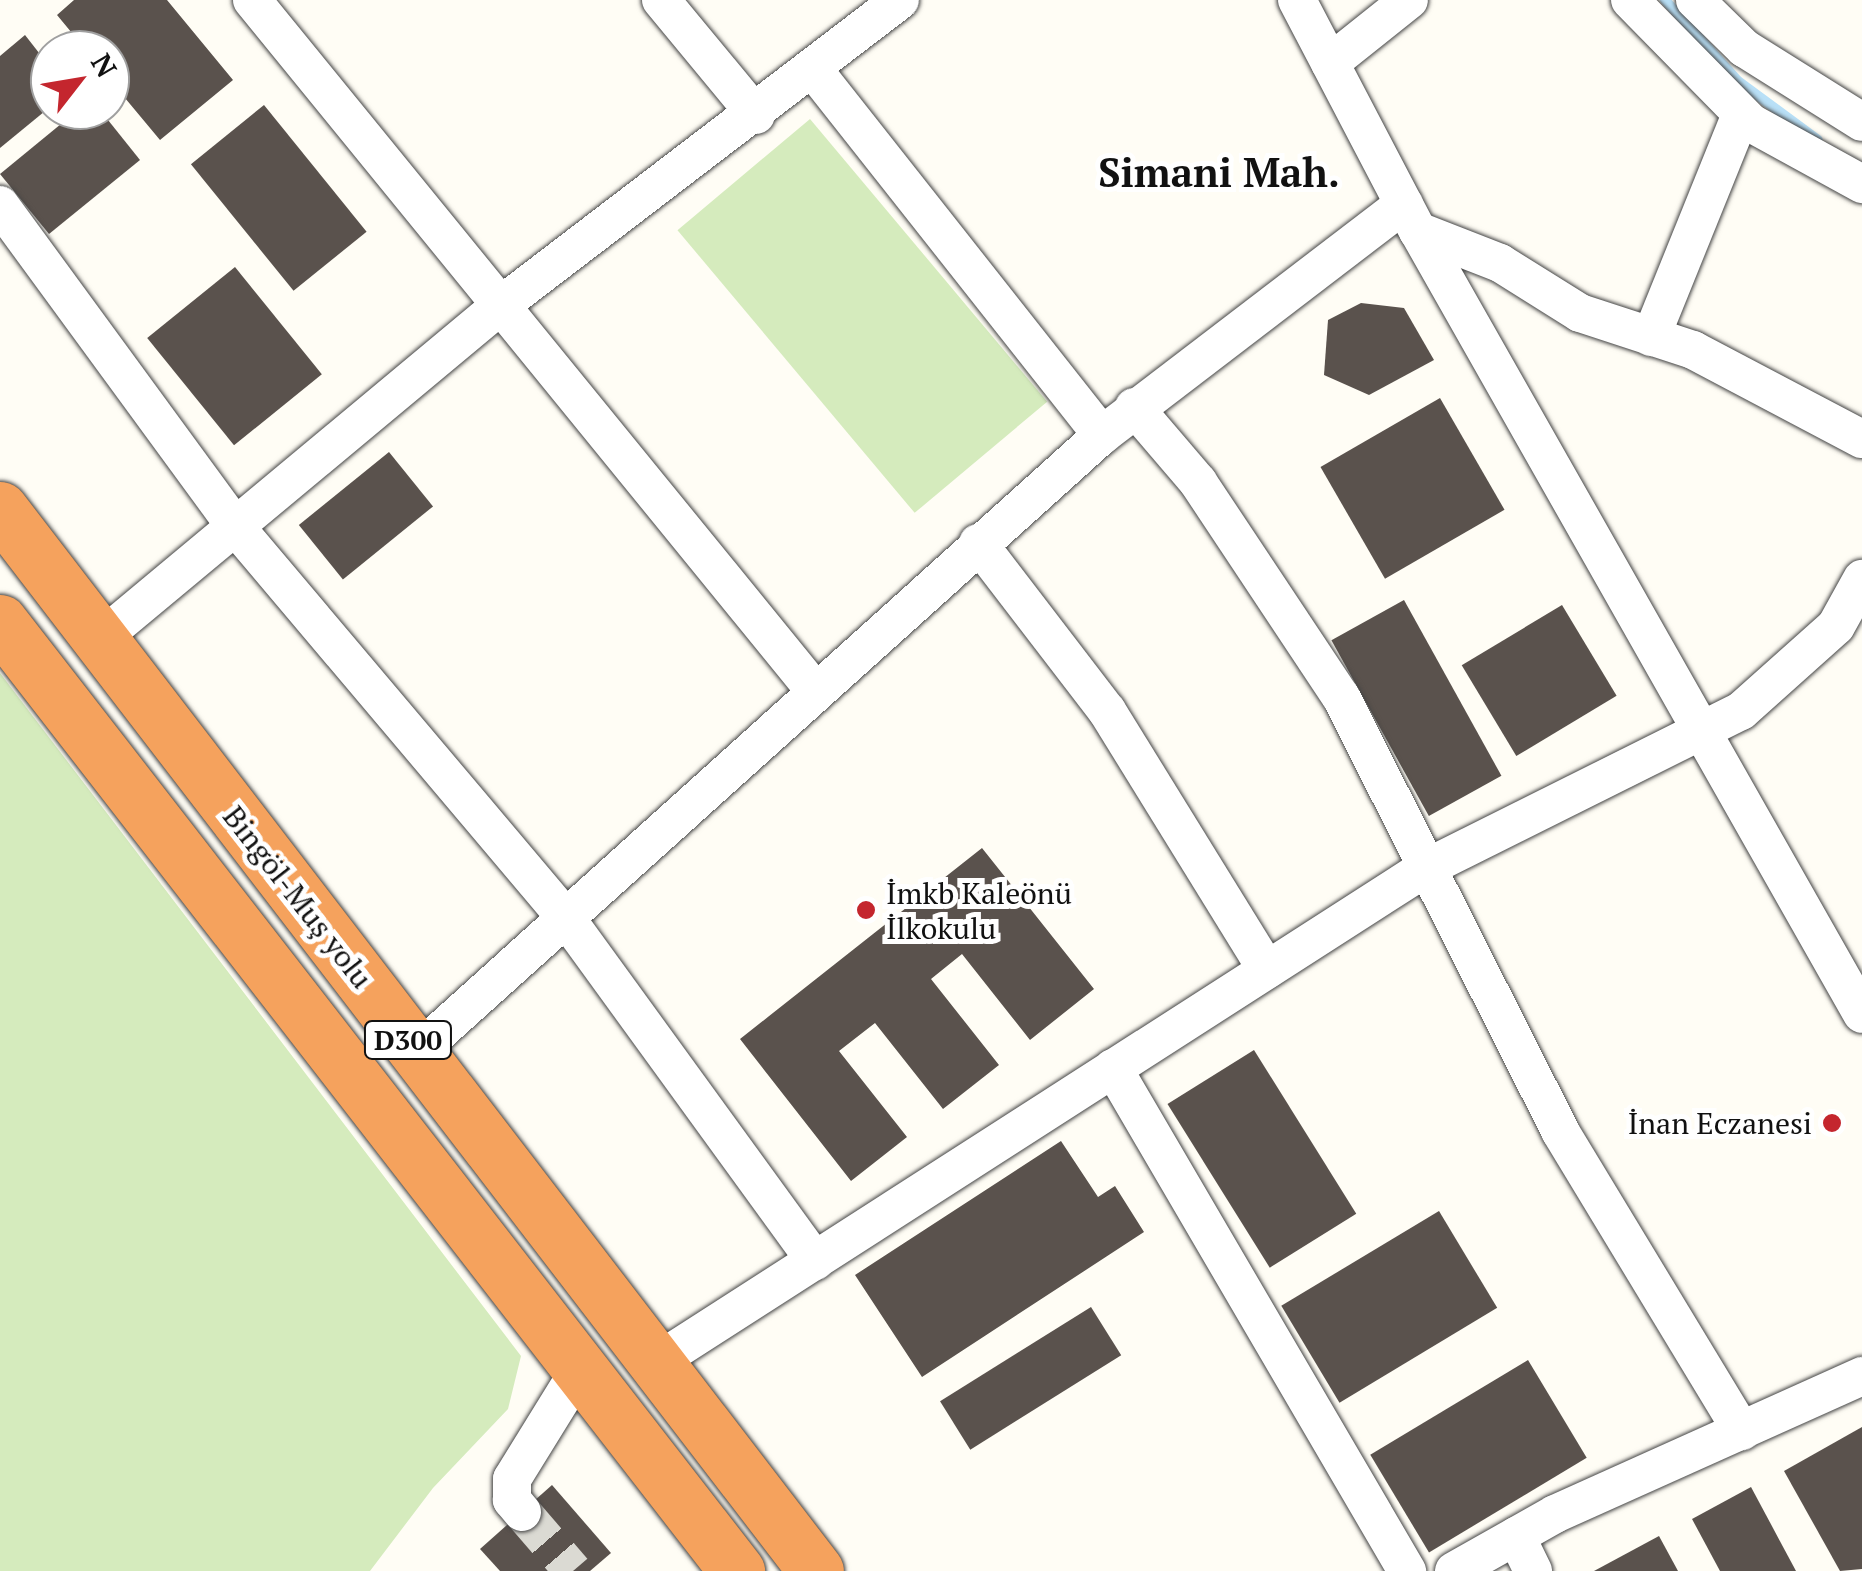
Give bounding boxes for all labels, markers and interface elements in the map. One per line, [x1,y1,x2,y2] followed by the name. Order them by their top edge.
[30,30,130,130] north arrow
[83,47,126,84] text: N
[1098,148,1340,196] district label: Simani Mah.
[216,799,380,995] street label: Bingöl-Muş yolu
[886,875,1072,946] place label: İmkb Kaleönü İlkokulu
[855,899,877,921] marker: İmkb Kaleönü İlkokulu
[363,1017,453,1063] road number: D300
[1628,1105,1812,1141] place label: İnan Eczanesi
[1821,1112,1843,1134] marker: İnan Eczanesi

